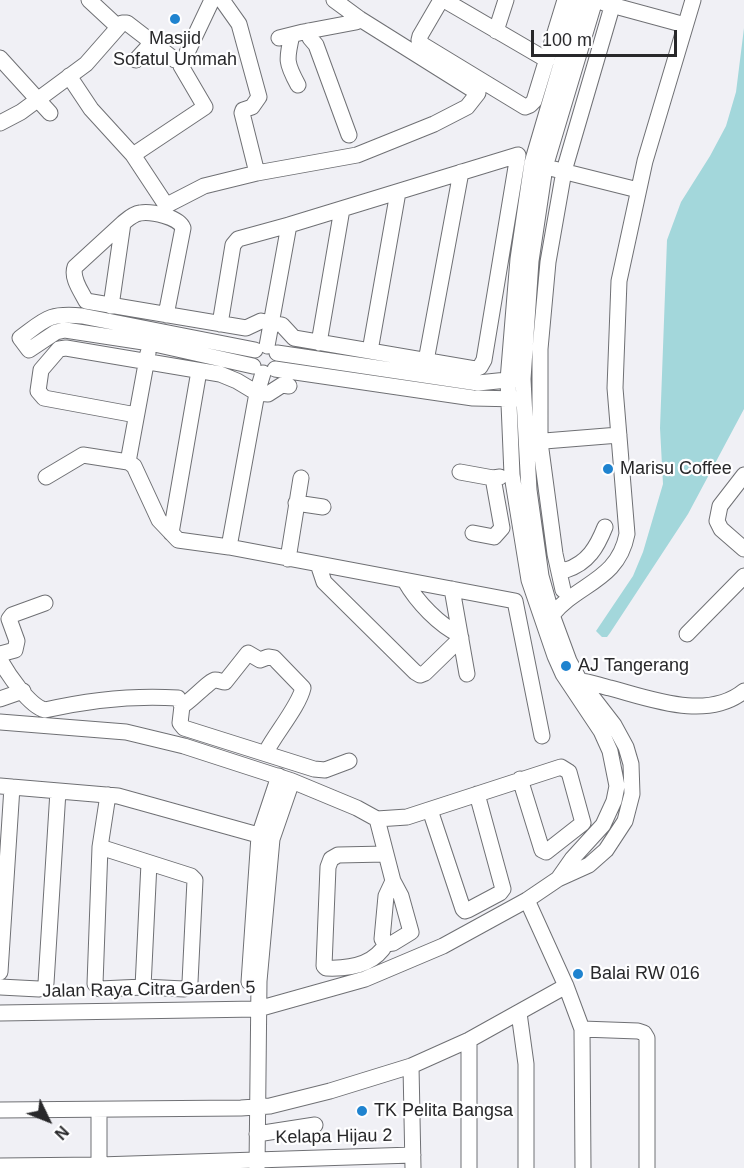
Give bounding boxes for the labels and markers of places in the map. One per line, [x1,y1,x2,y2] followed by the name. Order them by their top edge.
[168,12,182,26] marker: Masjid Sofatul Ummah
[113,28,237,70] place label: Masjid Sofatul Ummah
[620,458,732,480] place label: Marisu Coffee
[601,462,615,476] marker: Marisu Coffee
[578,655,689,677] place label: AJ Tangerang
[559,659,573,673] marker: AJ Tangerang
[590,963,700,985] place label: Balai RW 016
[571,967,585,981] marker: Balai RW 016
[374,1100,513,1122] place label: TK Pelita Bangsa
[355,1104,369,1118] marker: TK Pelita Bangsa

